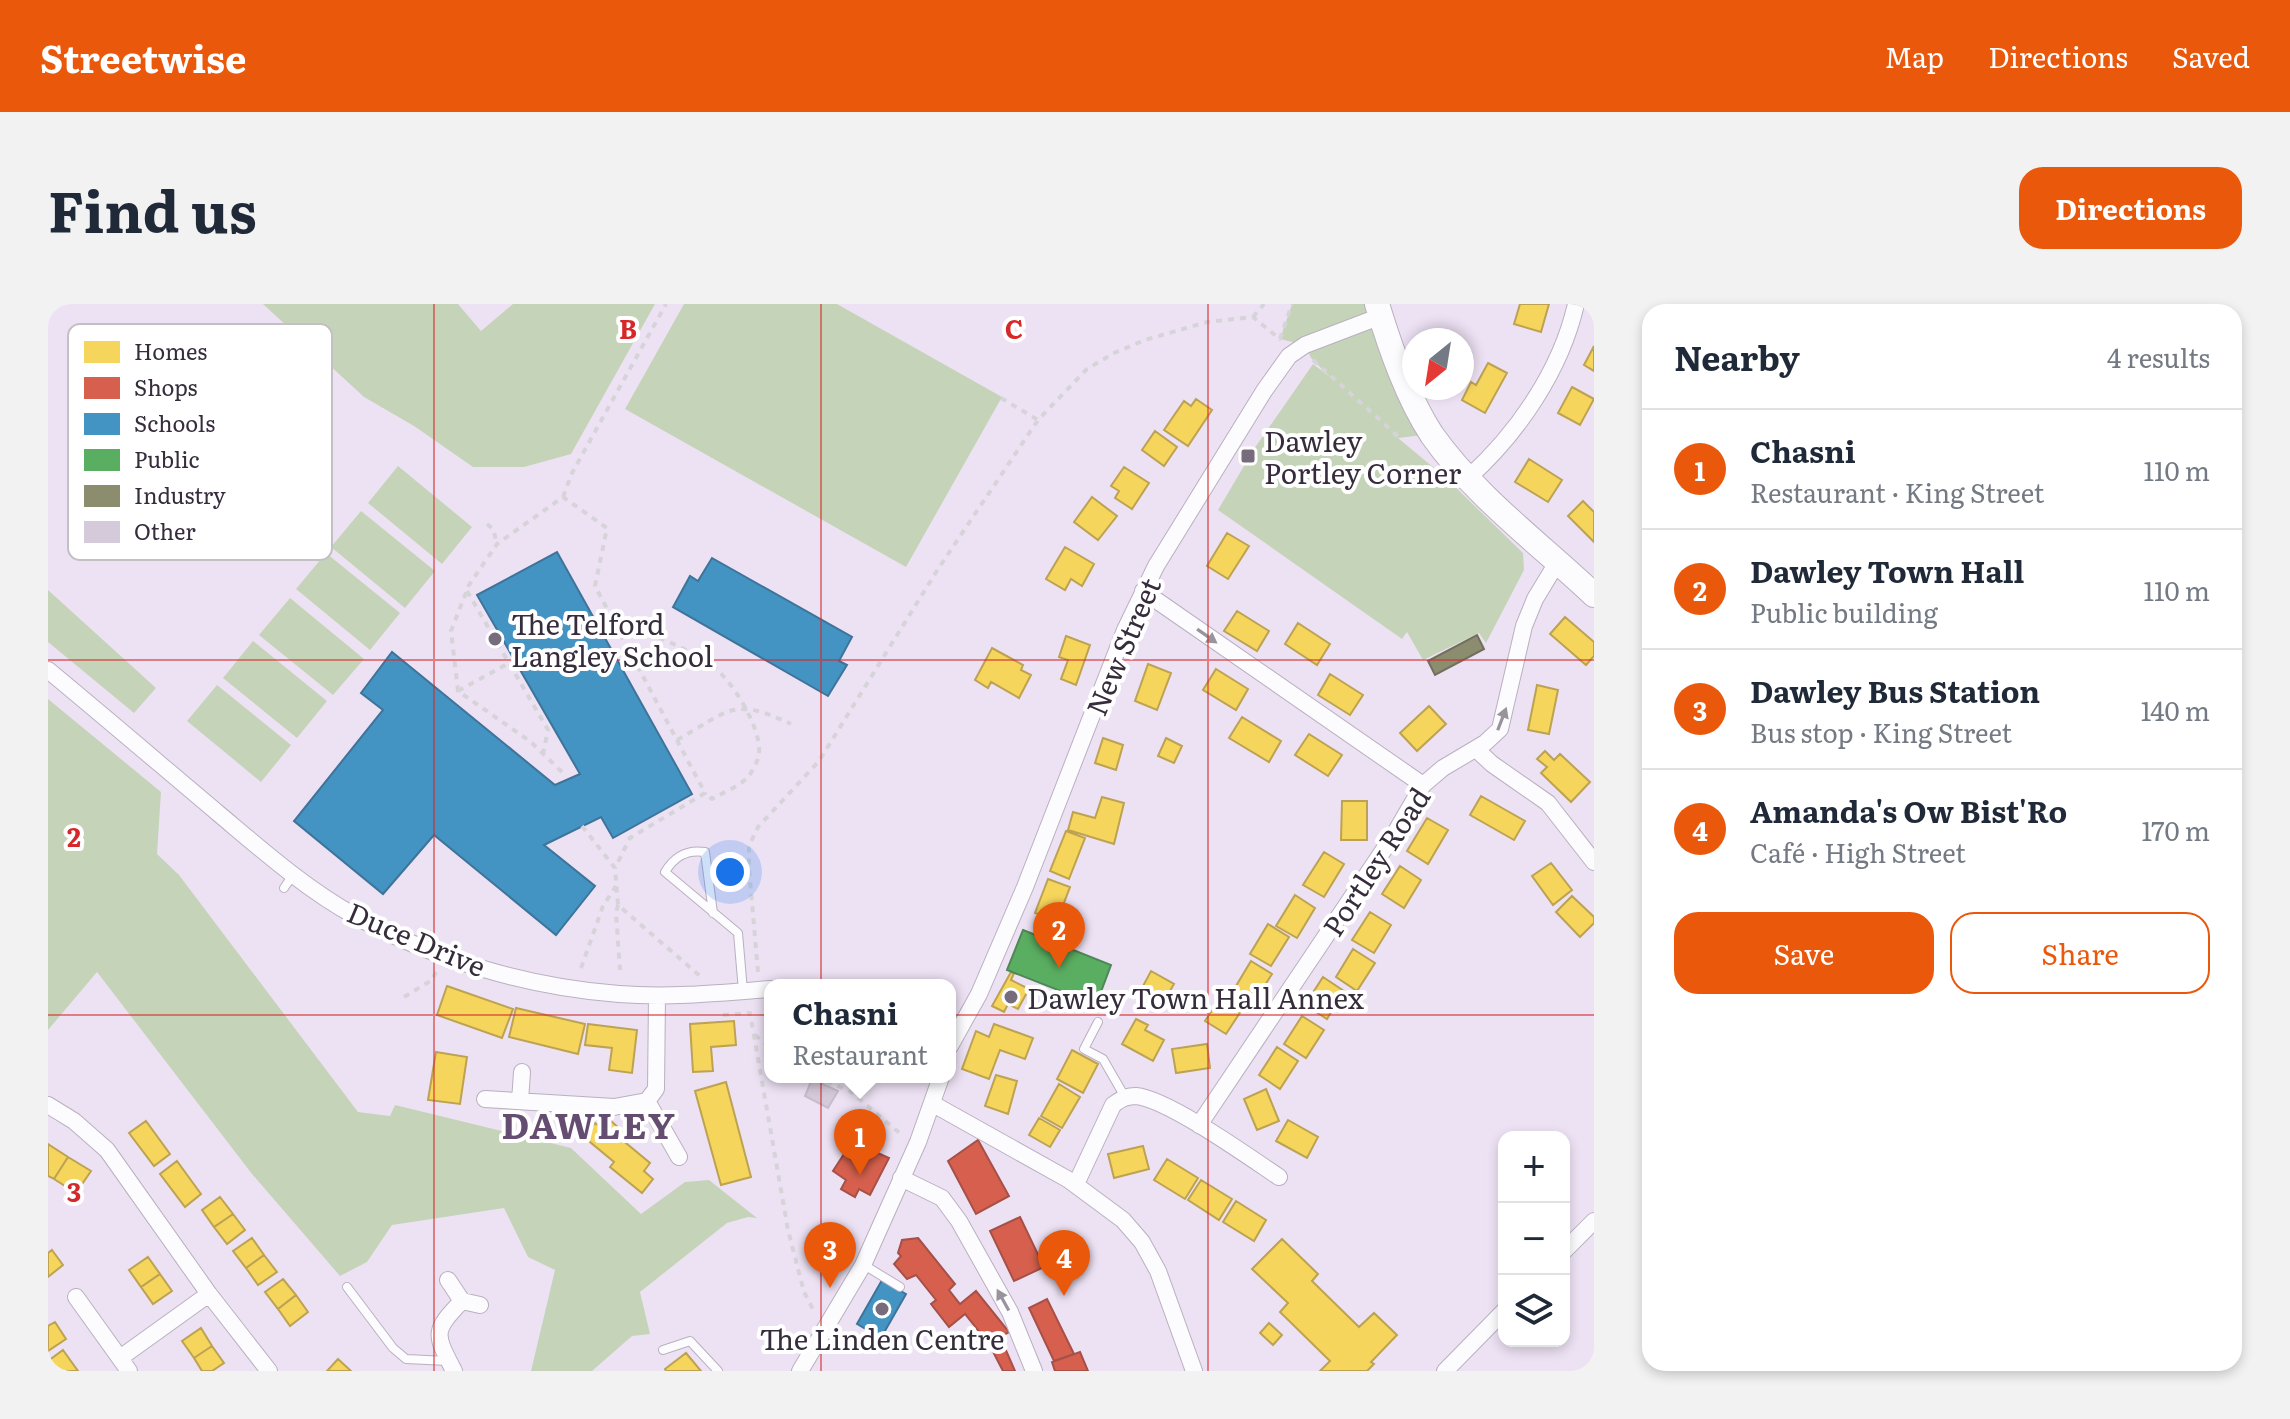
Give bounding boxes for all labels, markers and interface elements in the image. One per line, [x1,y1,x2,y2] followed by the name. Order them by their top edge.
[40,28,247,85] text: Streetwise
[1885,35,1944,77] text: Map
[1988,35,2128,77] text: Directions
[2172,35,2250,77] text: Saved
[48,167,257,250] text: Find us
[2019,167,2242,249] button: Directions
[619,308,637,347] text: B
[1005,308,1023,347] text: C
[68,324,332,560] legend
[1402,328,1474,400] north arrow
[1674,331,1800,381] text: Nearby
[134,334,207,367] text: Homes
[2107,337,2210,376] text: 4 results
[134,370,198,403] text: Shops
[134,406,215,439] text: Schools
[1264,419,1462,493] place label: Dawley Portley Corner
[1750,428,1856,472] text: Chasni
[134,442,199,475] text: Public
[1239,447,1257,465] marker: Dawley Portley Corner
[1695,450,1705,489] text: 1
[2143,450,2210,489] text: 110 m
[1750,472,2044,511] text: Restaurant · King Street
[134,478,226,511] text: Industry
[134,514,196,547] text: Other
[1750,548,2024,592] text: Dawley Town Hall
[1074,570,1170,721] street label: New Street
[1693,570,1707,609] text: 2
[2143,570,2210,609] text: 110 m
[1750,592,1938,631] text: Public building
[511,602,713,676] place label: The Telford Langley School
[1197,628,1218,643] one-way arrow
[486,630,504,648] marker: The Telford Langley School
[1750,668,2040,712] text: Dawley Bus Station
[1693,690,1707,729] text: 3
[2141,690,2210,729] text: 140 m
[1496,707,1509,731] one-way arrow
[1750,712,2012,751] text: Bus stop · King Street
[1311,778,1439,944] street label: Portley Road
[1750,788,2067,832] text: Amanda's Ow Bist'Ro
[1692,810,1708,849] text: 4
[2142,810,2210,849] text: 170 m
[67,816,81,855] text: 2
[1750,832,1966,871] text: Café · High Street
[710,852,750,892] your location
[341,890,493,986] street label: Duce Drive
[1033,902,1085,968] pin: 2
[1674,912,1934,994] button: Save
[1950,912,2210,994] button: Share
[1027,976,1364,1018] place label: Dawley Town Hall Annex
[764,979,956,1083] popup
[1002,988,1020,1006] marker: Dawley Town Hall Annex
[792,990,898,1034] text: Chasni
[792,1034,928,1073] text: Restaurant
[501,1097,677,1150] district label: DAWLEY
[834,1109,886,1175] pin: 1
[1498,1131,1570,1347] map controls
[1498,1131,1570,1203] button: +
[67,1171,81,1210] text: 3
[1498,1203,1570,1275] button: −
[804,1222,856,1288] pin: 3
[1038,1230,1090,1296] pin: 4
[1498,1275,1570,1347] button: layers
[996,1288,1010,1311] one-way arrow
[873,1300,891,1318] marker: The Linden Centre
[759,1317,1005,1359] place label: The Linden Centre

